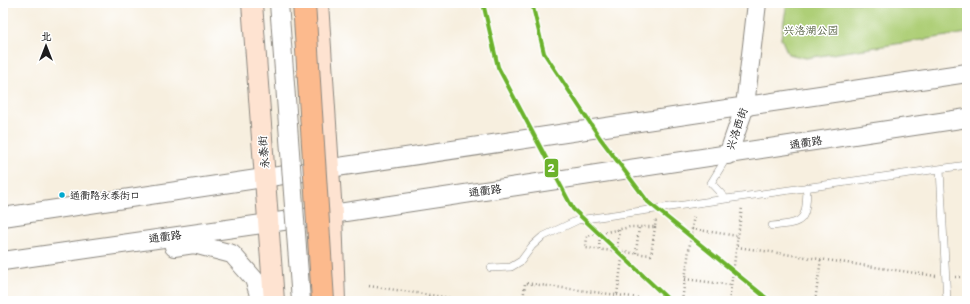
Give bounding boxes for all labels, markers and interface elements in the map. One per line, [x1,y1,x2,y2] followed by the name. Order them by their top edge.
[784,23,839,38] park label: 兴洛湖公园
[26,26,66,66] north arrow
[41,29,52,44] text: 北
[723,105,752,152] street label: 兴洛西街
[789,133,823,153] street label: 通衢路
[255,134,273,169] street label: 永泰街
[544,158,559,178] line badge: 2
[547,161,555,176] text: 2
[468,181,502,201] street label: 通衢路
[70,189,140,202] place label: 通衢路永泰街口
[57,190,67,200] marker: 通衢路永泰街口
[148,227,182,247] street label: 通衢路

